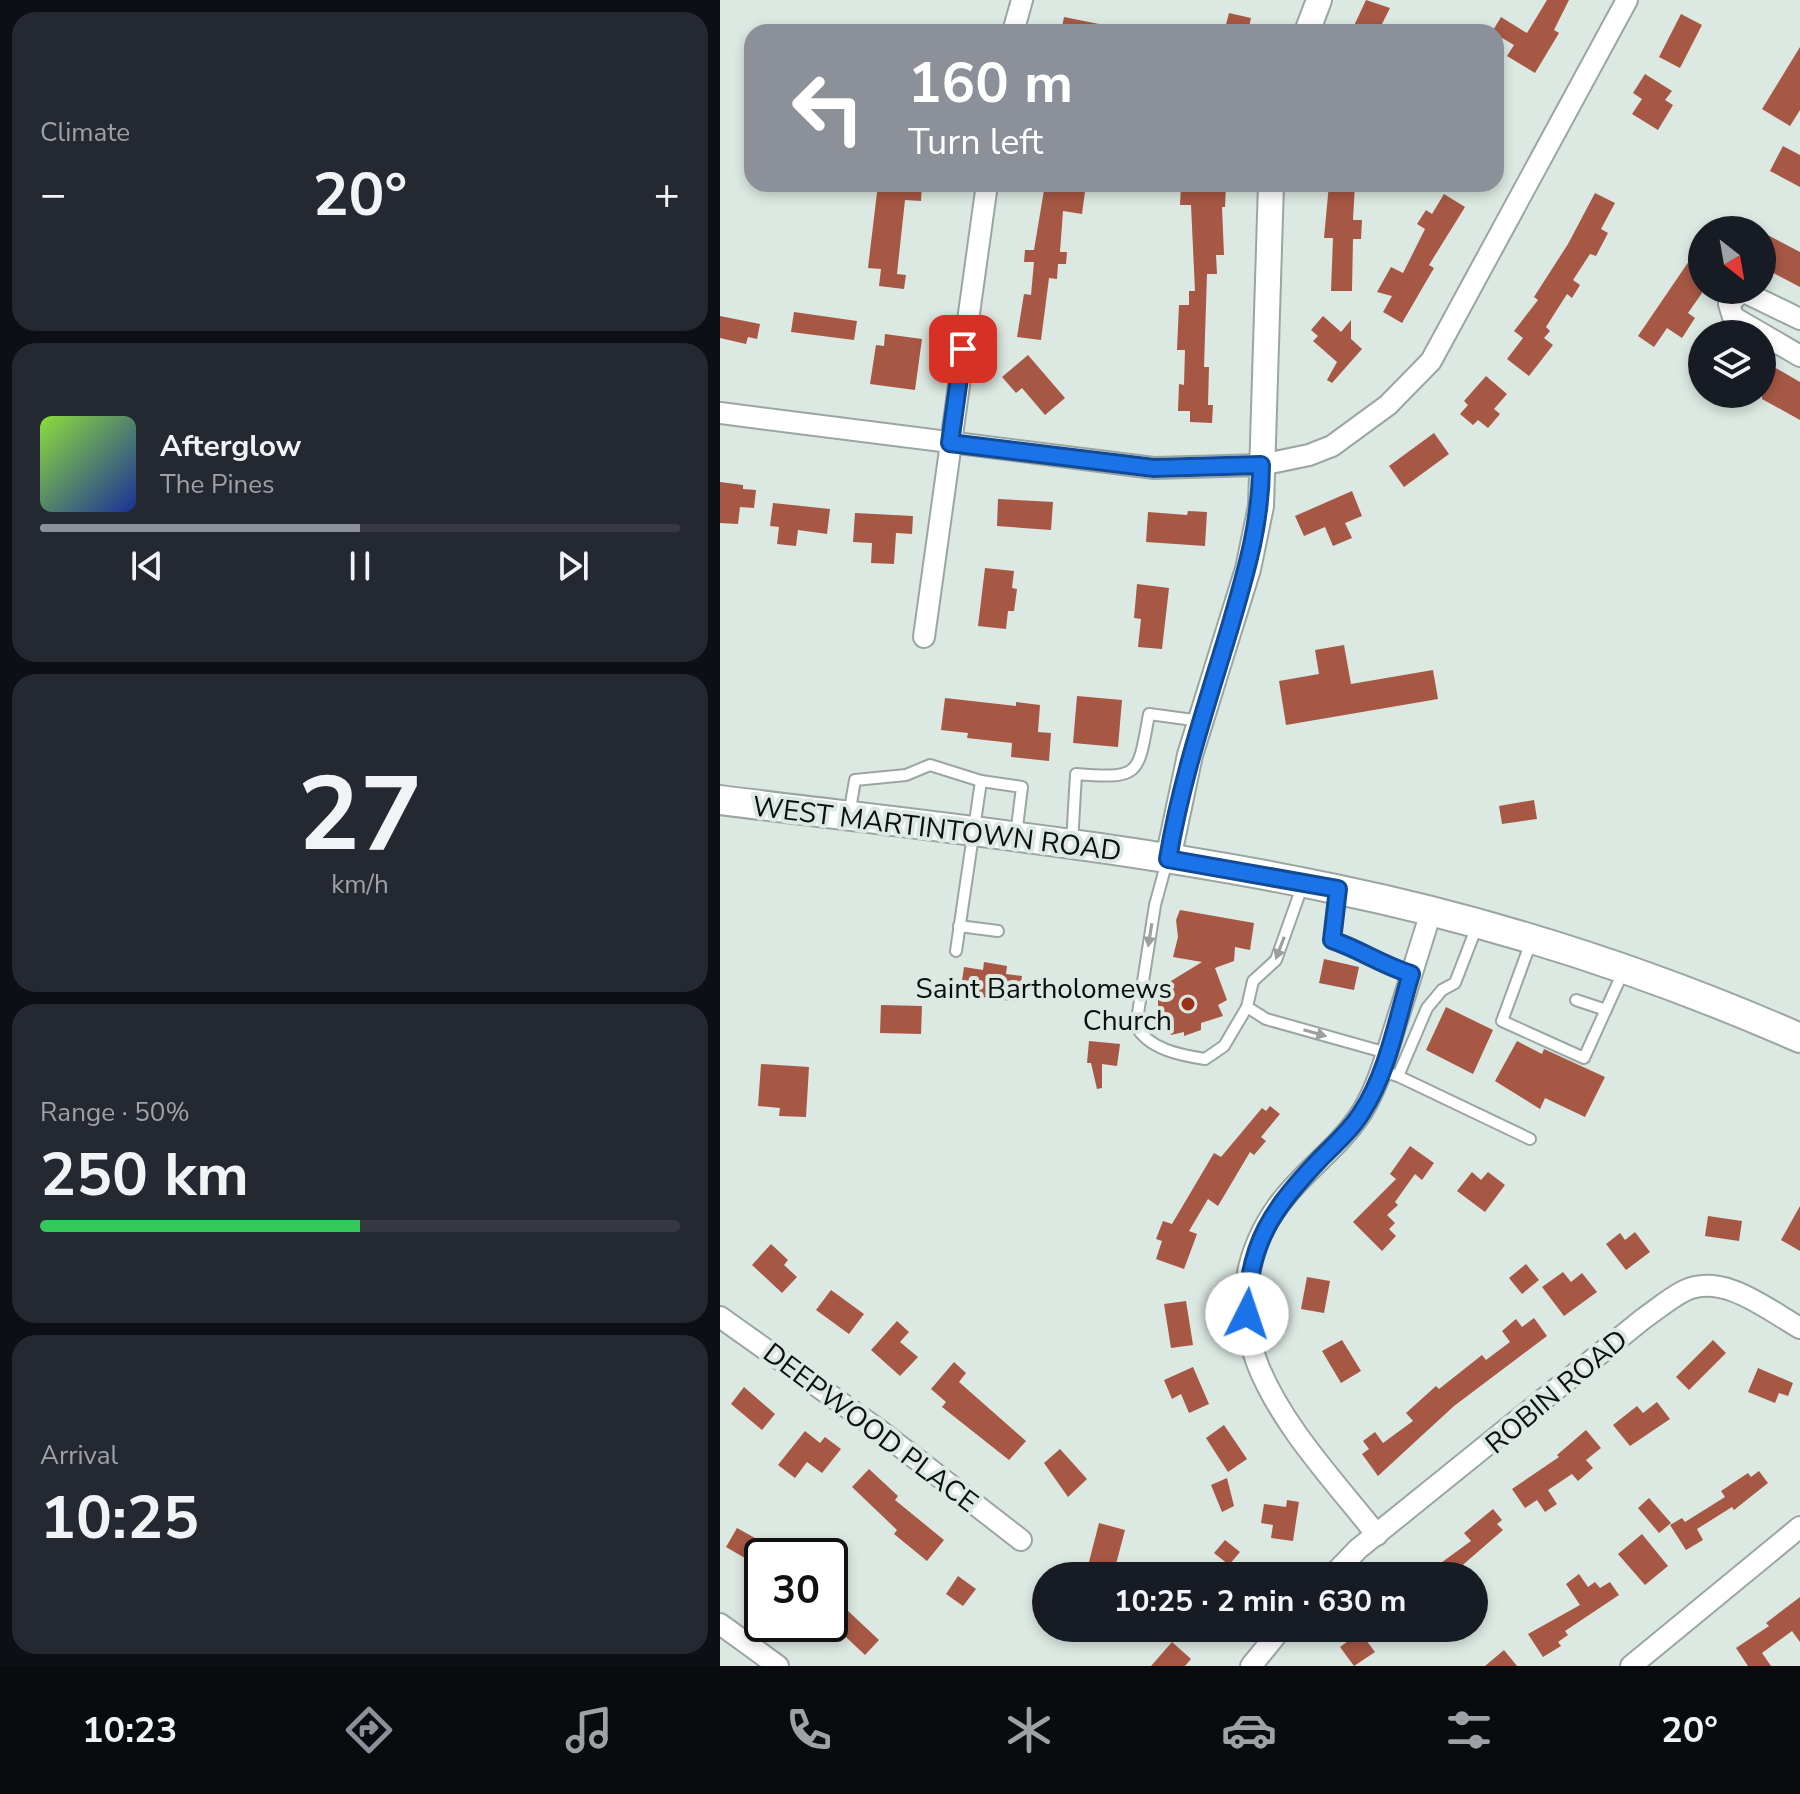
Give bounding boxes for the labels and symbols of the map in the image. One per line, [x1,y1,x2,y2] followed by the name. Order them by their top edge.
[1688,216,1776,304] north arrow
[929,315,997,383] pin
[750,788,1123,870] street label: WEST MARTINTOWN ROAD
[1143,923,1156,948] one-way arrow
[1273,936,1286,960] one-way arrow
[916,970,1172,1040] place label: Saint Bartholomews Church
[1179,995,1197,1013] marker: Saint Bartholomews Church
[1304,1027,1328,1040] one-way arrow
[1205,1272,1289,1356] position arrow
[1477,1321,1636,1463] street label: ROBIN ROAD
[755,1334,986,1521] street label: DEEPWOOD PLACE
[744,1538,848,1642] speed limit sign: 30

